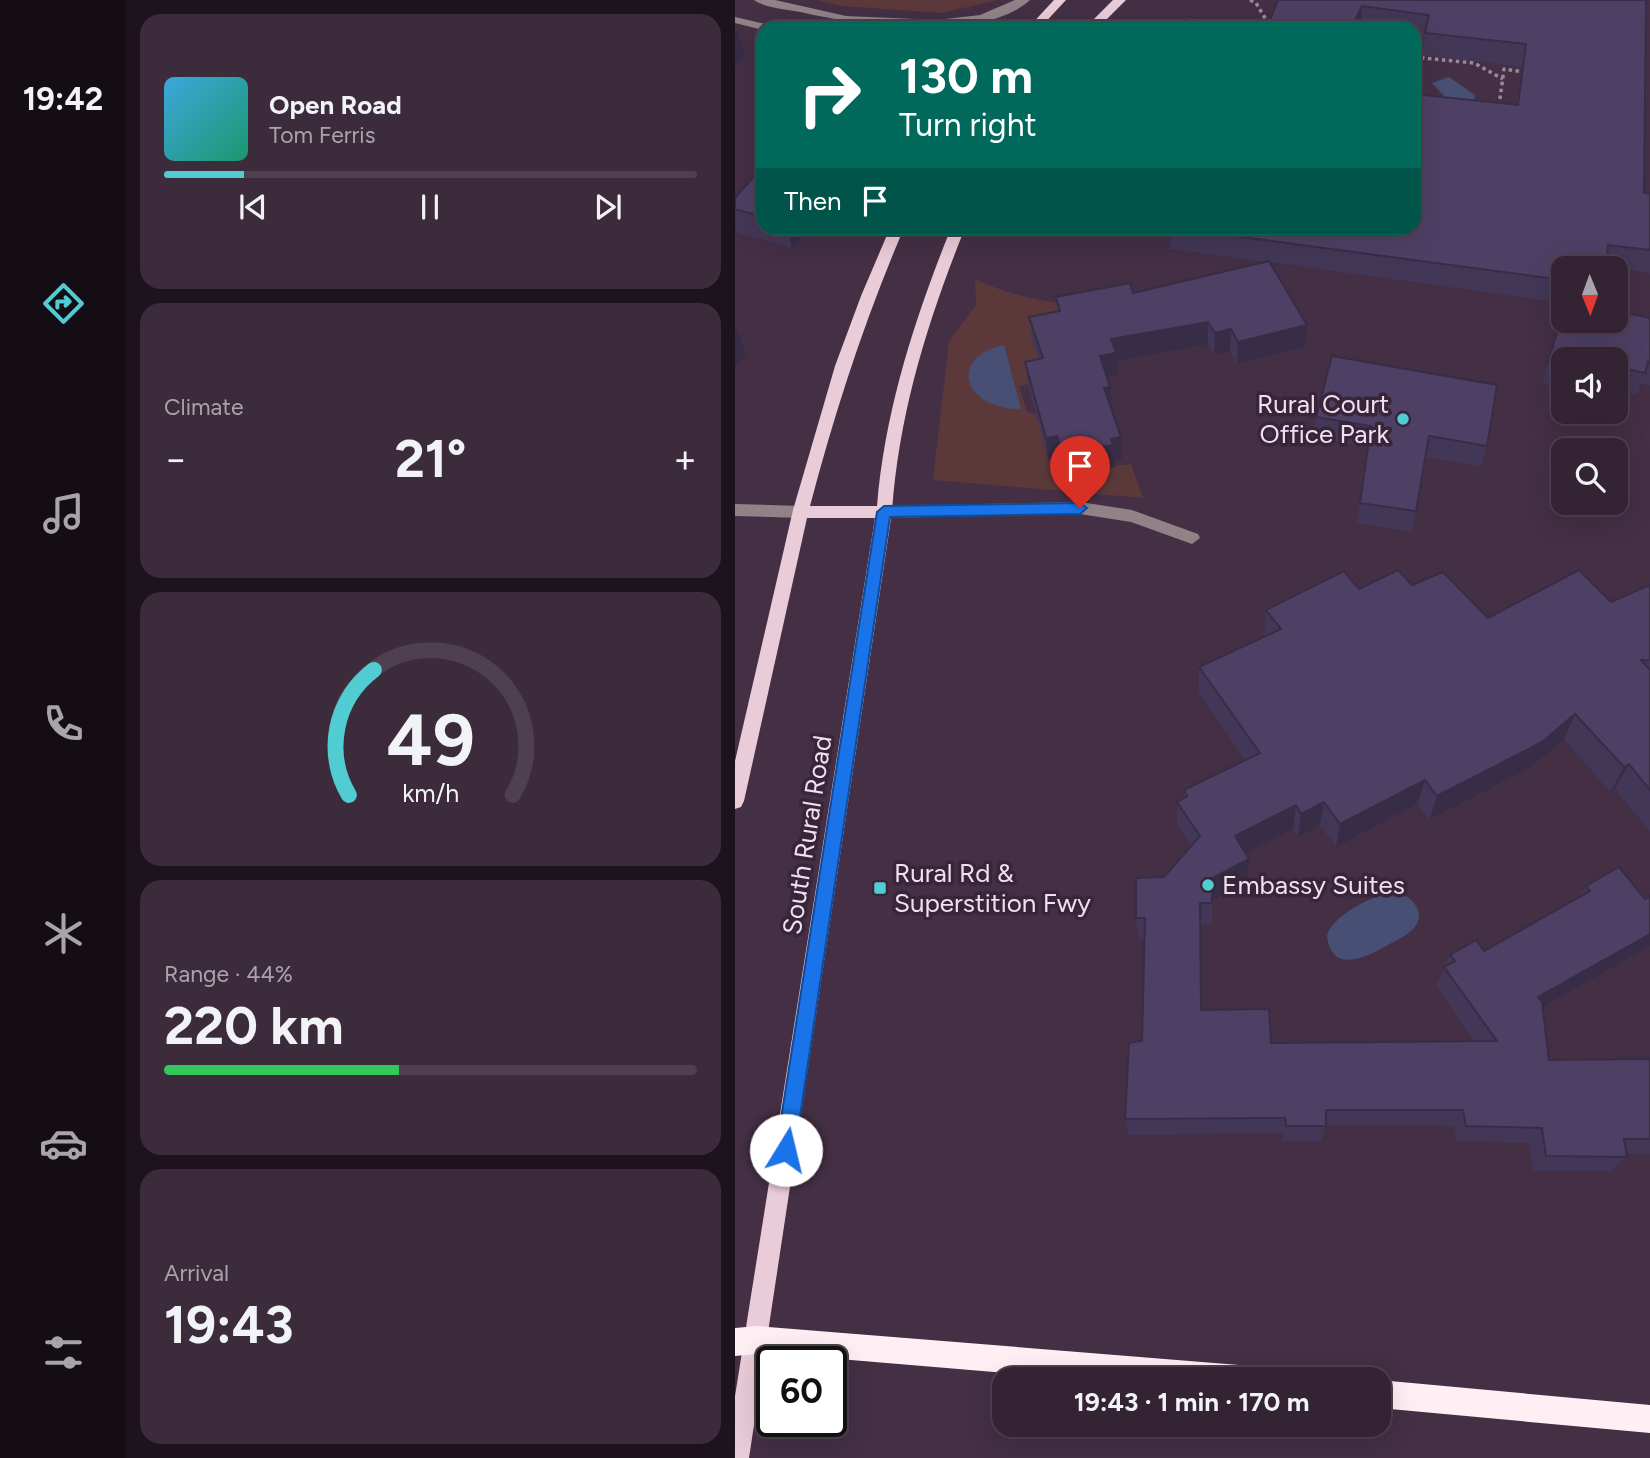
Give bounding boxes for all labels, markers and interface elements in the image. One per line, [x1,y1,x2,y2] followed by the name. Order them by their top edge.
[899,46,1033,105] text: 130 m
[784,49,875,140] icon: right
[23,80,103,118] text: 19:42
[269,89,402,121] text: Open Road
[899,106,1037,144] text: Turn right
[269,121,375,149] text: Tom Ferris
[856,182,894,220] icon: arrive
[784,185,842,217] text: Then
[234,188,272,226] icon: previous
[411,188,449,226] icon: pause
[589,188,627,226] icon: next
[1551,256,1627,332] north arrow
[1551,256,1628,515] map controls
[39,279,88,328] icon: directions
[1551,347,1628,424] button: sound
[1257,388,1389,450] place label: Rural Court Office Park
[164,393,243,421] text: Climate
[1395,411,1411,427] marker: Rural Court Office Park
[395,428,466,490] text: 21°
[164,436,188,482] text: −
[673,436,697,482] text: +
[1050,436,1110,508] pin
[1551,438,1628,515] button: search
[1061,447,1099,485] icon: arrive
[39,489,88,538] icon: music
[386,696,475,783] text: 49
[39,699,88,748] icon: phone
[775,733,839,937] street label: South Rural Road
[402,778,459,808] text: km/h
[894,857,1091,919] place label: Rural Rd & Superstition Fwy
[1222,869,1405,901] place label: Embassy Suites
[1200,877,1216,893] marker: Embassy Suites
[872,880,888,896] marker: Rural Rd & Superstition Fwy
[39,909,88,958] icon: climate
[164,960,293,988] text: Range · 44%
[164,995,344,1057] text: 220 km
[749,1113,823,1187] position arrow
[39,1119,88,1168] icon: car
[164,1259,229,1287] text: Arrival
[164,1294,294,1356] text: 19:43
[39,1328,88,1377] icon: filters
[756,1346,847,1437] speed limit sign: 60
[1074,1386,1309,1418] text: 19:43 · 1 min · 170 m

